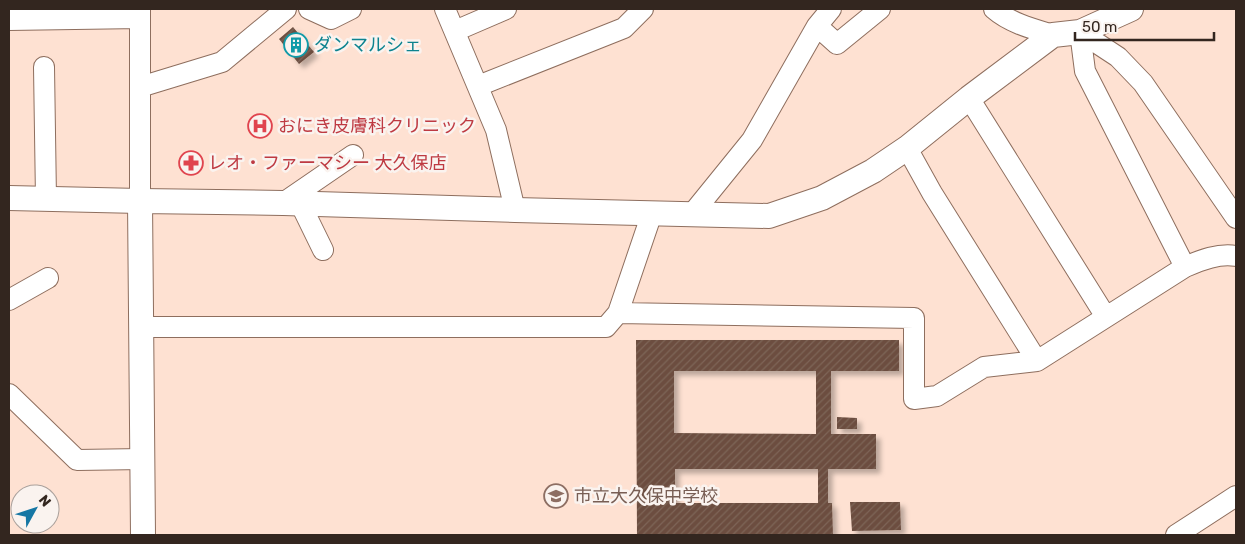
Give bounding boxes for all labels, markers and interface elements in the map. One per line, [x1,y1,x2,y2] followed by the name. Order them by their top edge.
[1075,10,1214,42] scale bar
[1082,18,1117,36] text: 50 m
[283,32,309,58] building icon: ダンマルシェ
[314,34,422,56] place label: ダンマルシェ
[247,113,273,139] hospital icon: おにき皮膚科クリニック
[278,115,476,137] place label: おにき皮膚科クリニック
[178,150,204,176] pharmacy icon: レオ・ファーマシー 大久保店
[208,152,446,174] place label: レオ・ファーマシー 大久保店
[543,483,569,509] school or university icon: 市立大久保中学校
[10,484,60,534] north arrow
[574,485,718,507] place label: 市立大久保中学校
[35,492,54,510] text: N

